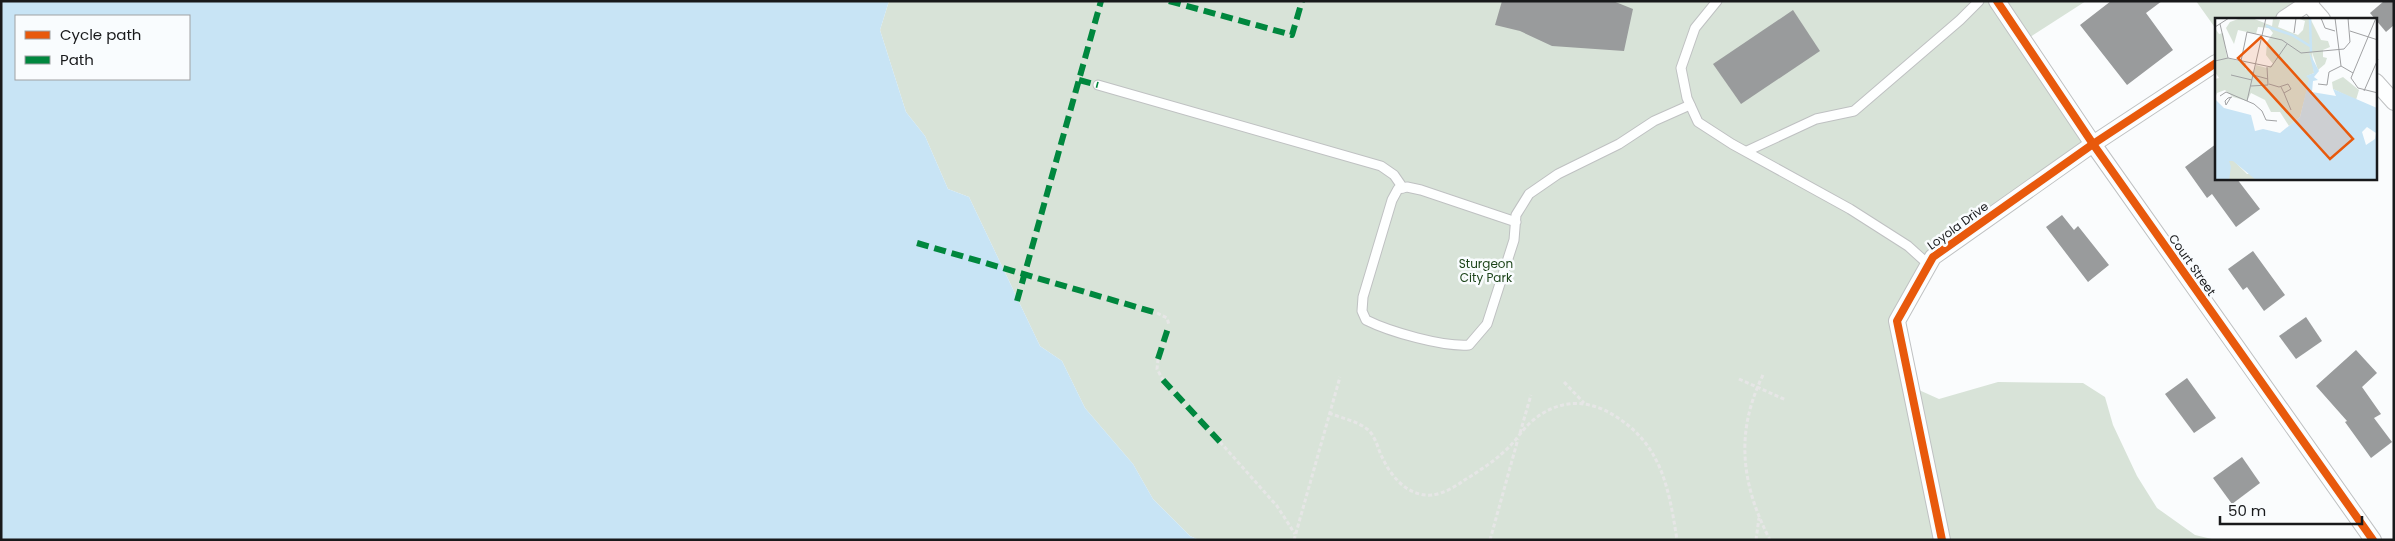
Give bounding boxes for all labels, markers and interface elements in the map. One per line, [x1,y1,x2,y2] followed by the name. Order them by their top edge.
[15,15,190,80] legend
[2215,18,2378,180] inset map
[60,24,141,45] text: Cycle path
[60,49,94,70] text: Path
[1924,198,1992,254] street label: Loyola Drive
[2165,230,2220,299] street label: Court Street
[1459,255,1513,286] park label: Sturgeon City Park
[2220,494,2362,526] scale bar
[2228,500,2266,521] text: 50 m

